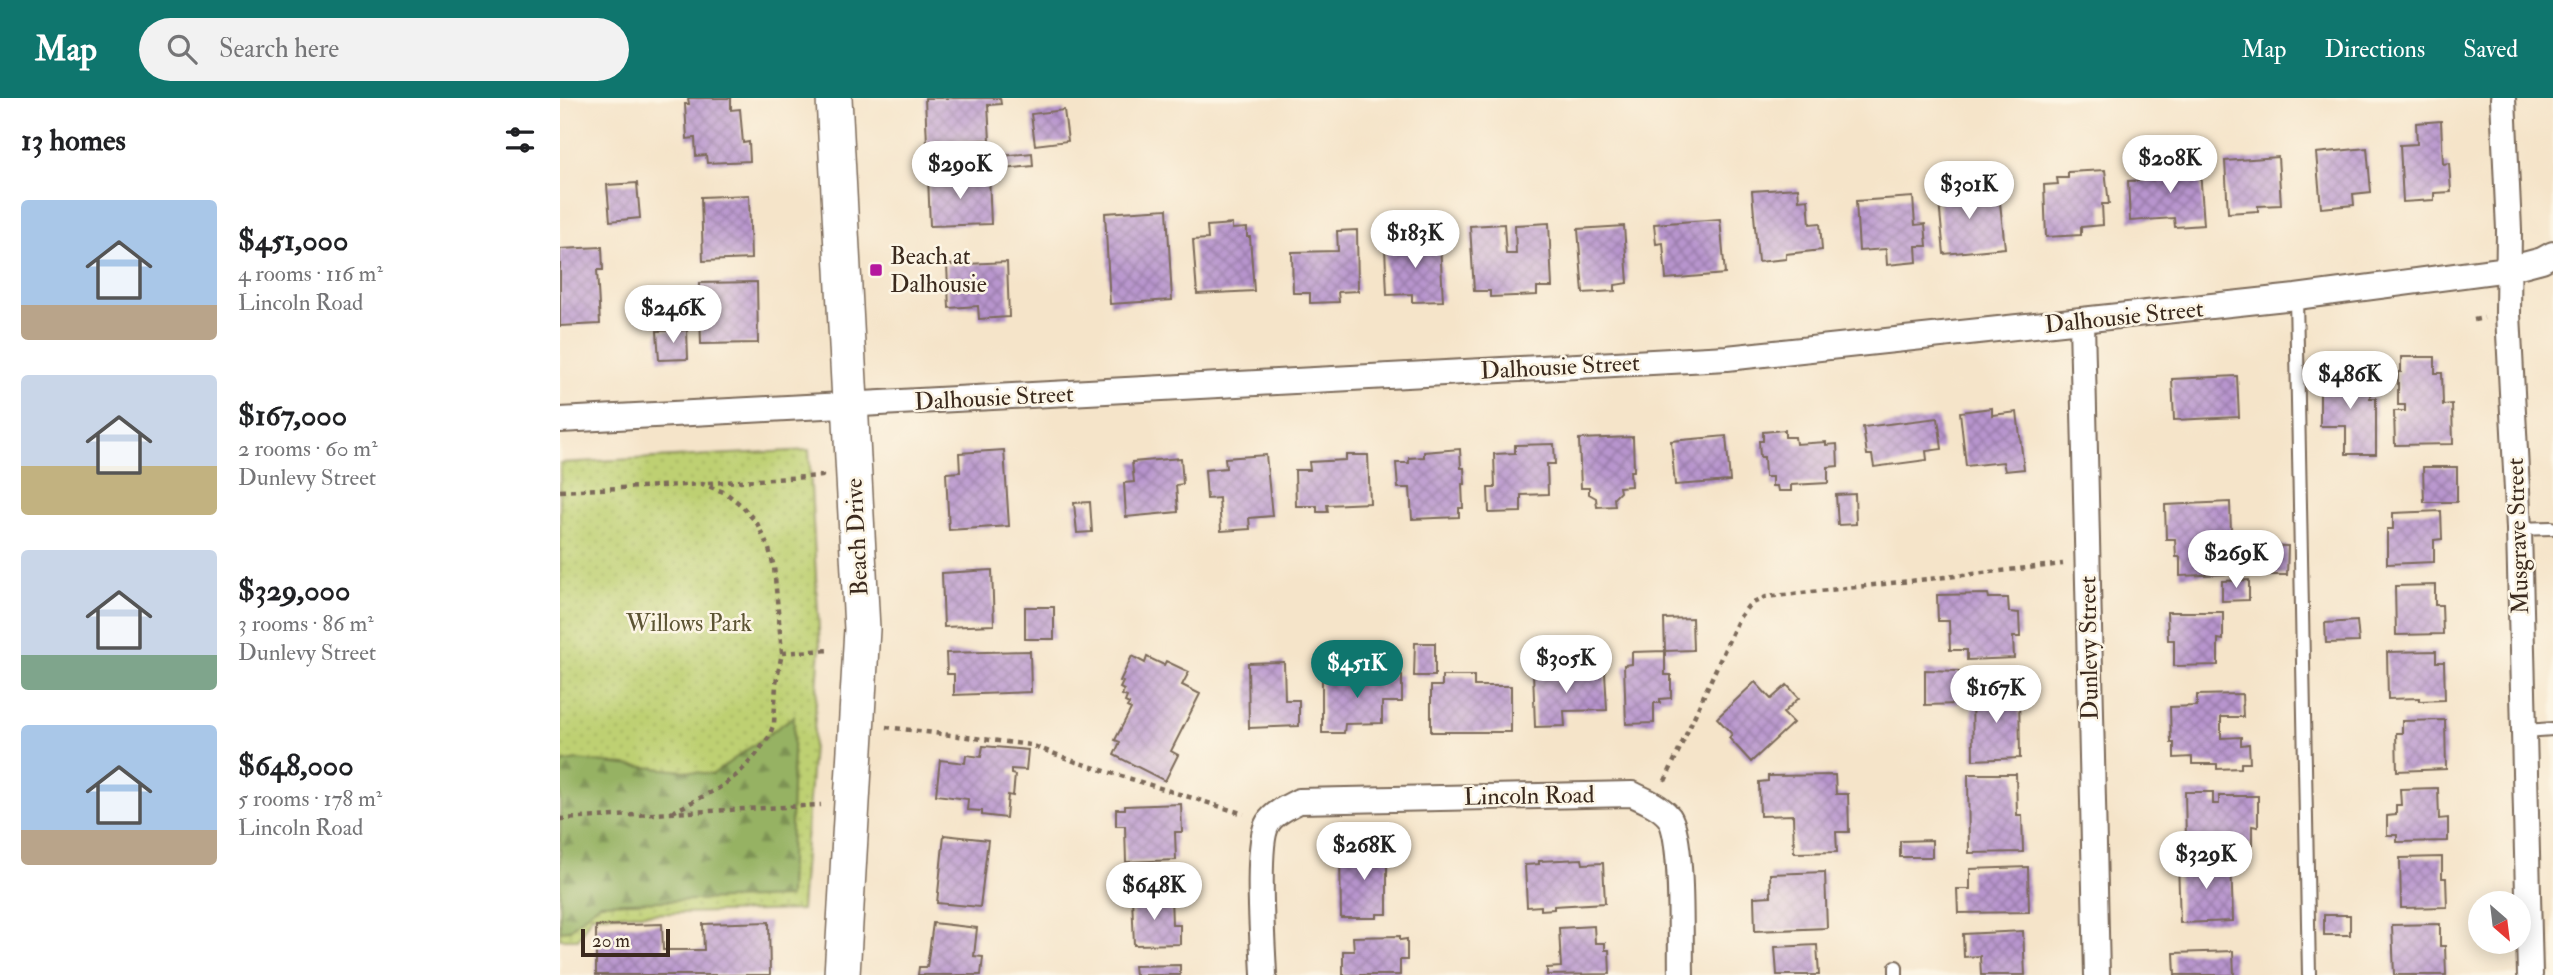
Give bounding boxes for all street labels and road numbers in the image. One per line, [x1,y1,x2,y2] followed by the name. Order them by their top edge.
[2043,293,2205,341] street label: Dalhousie Street
[1480,347,1641,387] street label: Dalhousie Street
[914,378,1075,418] street label: Dalhousie Street
[2500,457,2536,615] street label: Musgrave Street
[838,477,876,597] street label: Beach Drive
[2072,575,2106,720] street label: Dunlevy Street
[1463,779,1595,813] street label: Lincoln Road

